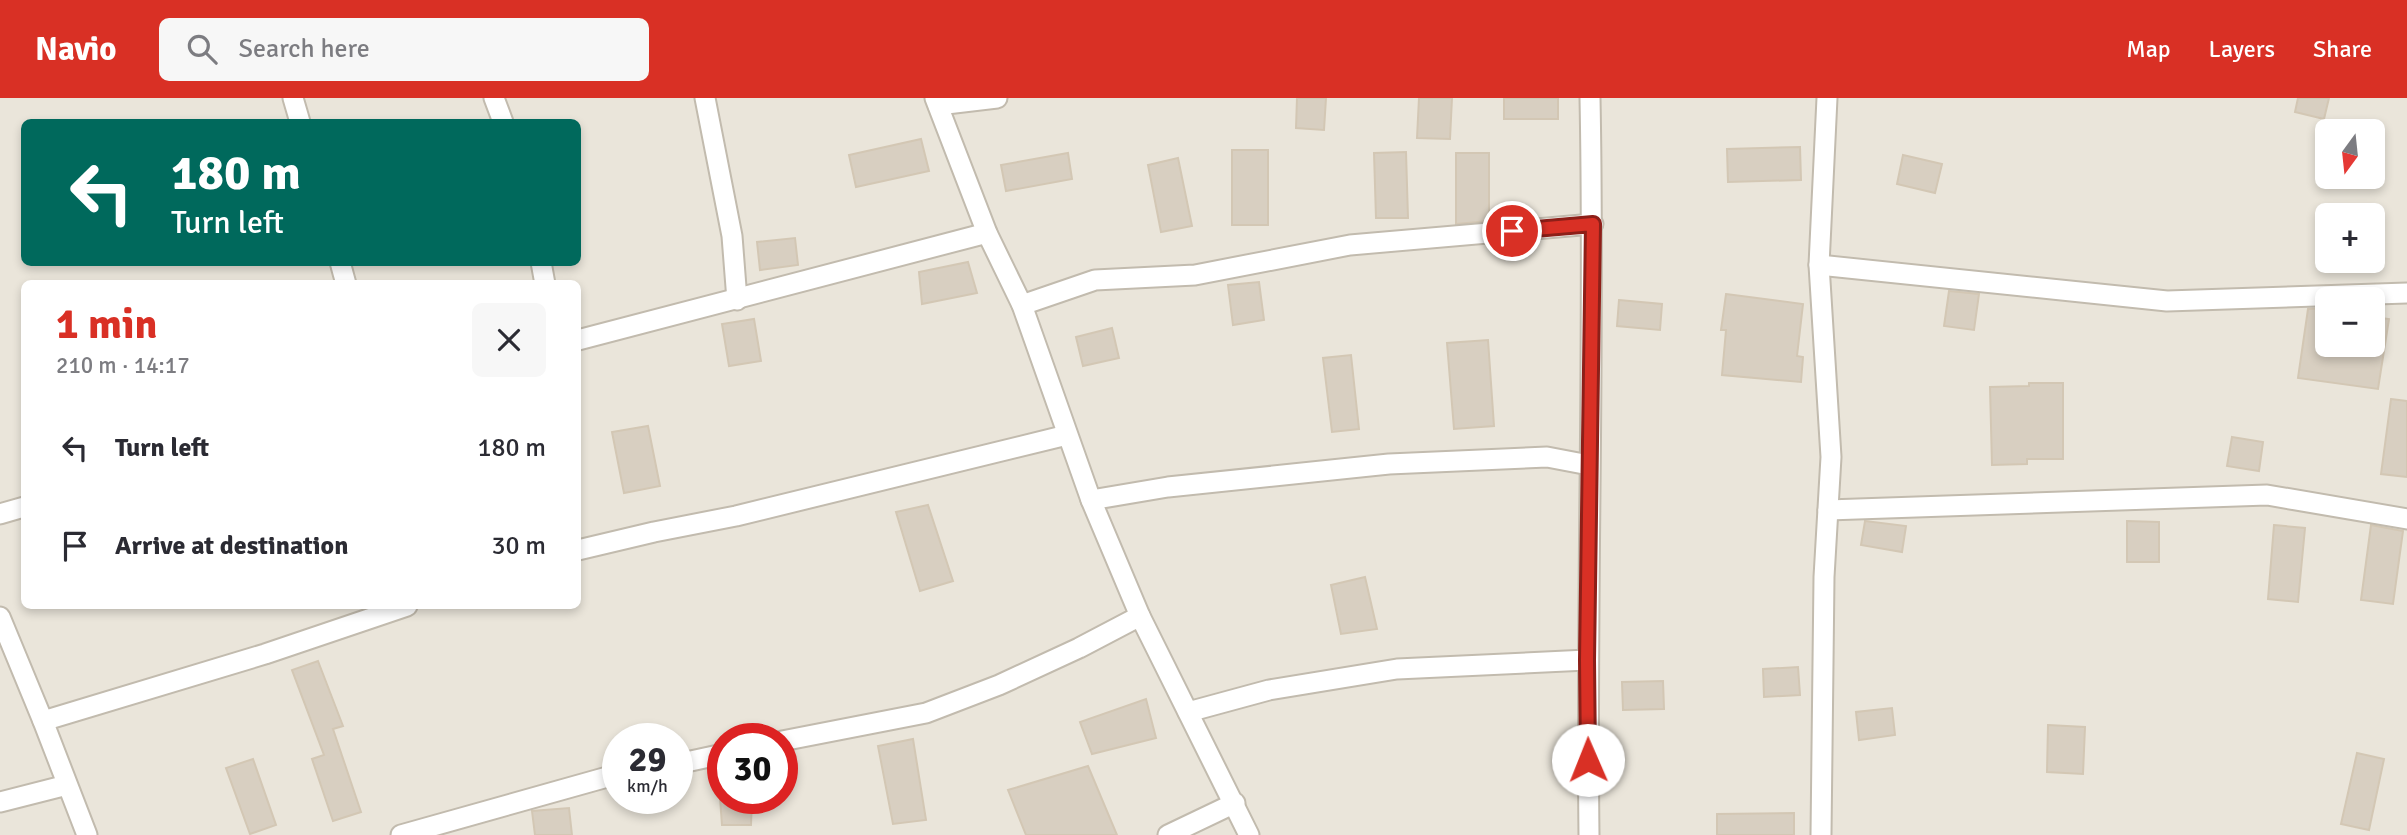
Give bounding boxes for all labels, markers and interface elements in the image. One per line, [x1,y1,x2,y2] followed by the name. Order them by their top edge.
[159,18,649,81] search box
[35,29,117,70] text: Navio
[183,30,221,68] icon: search
[239,33,370,65] text: Search here
[2126,34,2171,64] text: Map
[2209,34,2275,64] text: Layers
[2313,34,2372,64] text: Share
[2315,119,2385,189] north arrow
[2315,119,2385,357] map controls
[171,143,301,203] text: 180 m
[56,147,147,238] icon: left
[1482,201,1542,261] pin
[171,203,284,242] text: Turn left
[2315,203,2385,273] button: +
[1493,212,1531,250] icon: arrive
[2315,287,2385,357] button: −
[56,299,157,350] text: 1 min
[472,303,546,377] button: close
[56,351,190,380] text: 210 m · 14:17
[56,429,94,467] icon: left
[115,432,209,464] text: Turn left
[477,432,546,464] text: 180 m
[56,527,94,565] icon: arrive
[115,530,348,562] text: Arrive at destination
[491,530,546,562] text: 30 m
[707,723,798,814] speed limit sign: 30
[1551,723,1625,797] position arrow
[629,738,666,781] text: 29
[627,775,668,797] text: km/h

